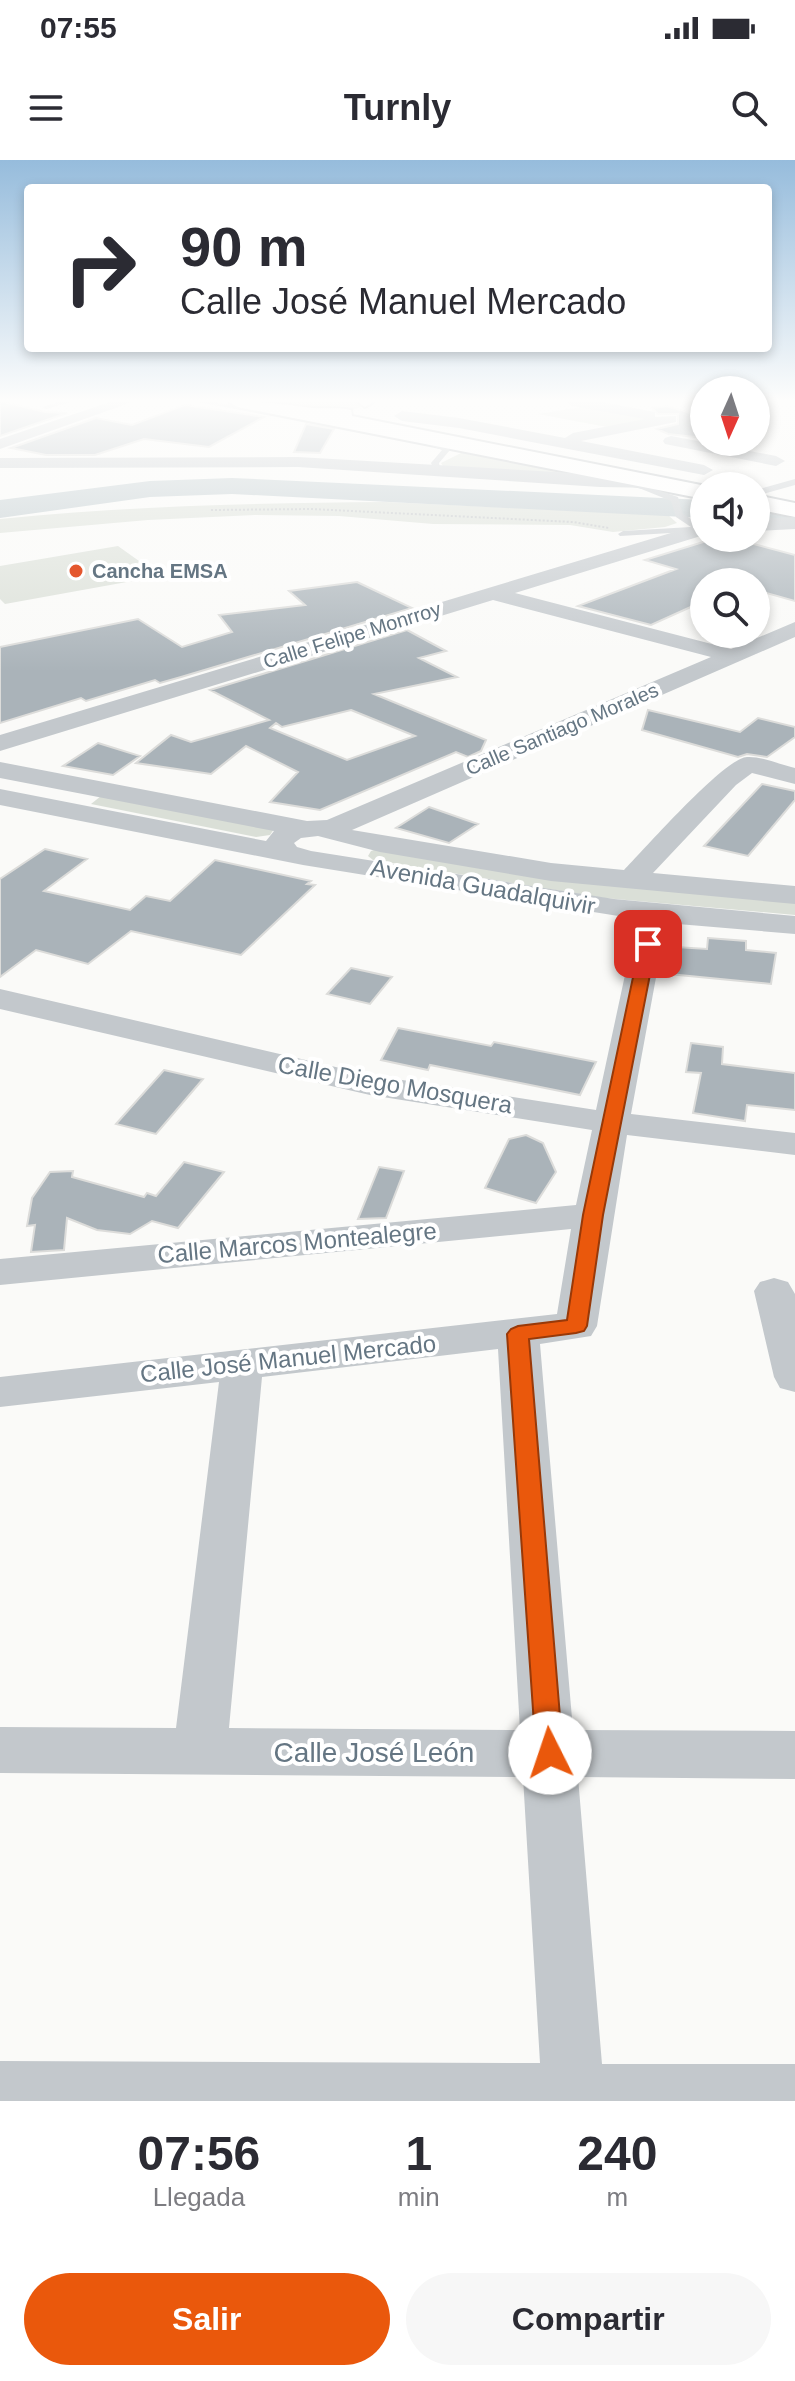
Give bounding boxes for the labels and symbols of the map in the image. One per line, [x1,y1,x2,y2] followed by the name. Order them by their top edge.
[690,376,770,456] north arrow
[92,560,228,582] place label: Cancha EMSA
[67,562,85,580] marker: Cancha EMSA
[261,598,443,672] street label: Calle Felipe Monrroy
[463,678,661,780] street label: Calle Santiago Morales
[369,853,598,920] street label: Avenida Guadalquivir
[614,910,682,978] pin
[276,1051,515,1119] street label: Calle Diego Mosquera
[156,1217,438,1268] street label: Calle Marcos Montealegre
[139,1330,437,1387] street label: Calle José Manuel Mercado
[508,1711,592,1795] position arrow
[274,1737,474,1768] street label: Calle José León

